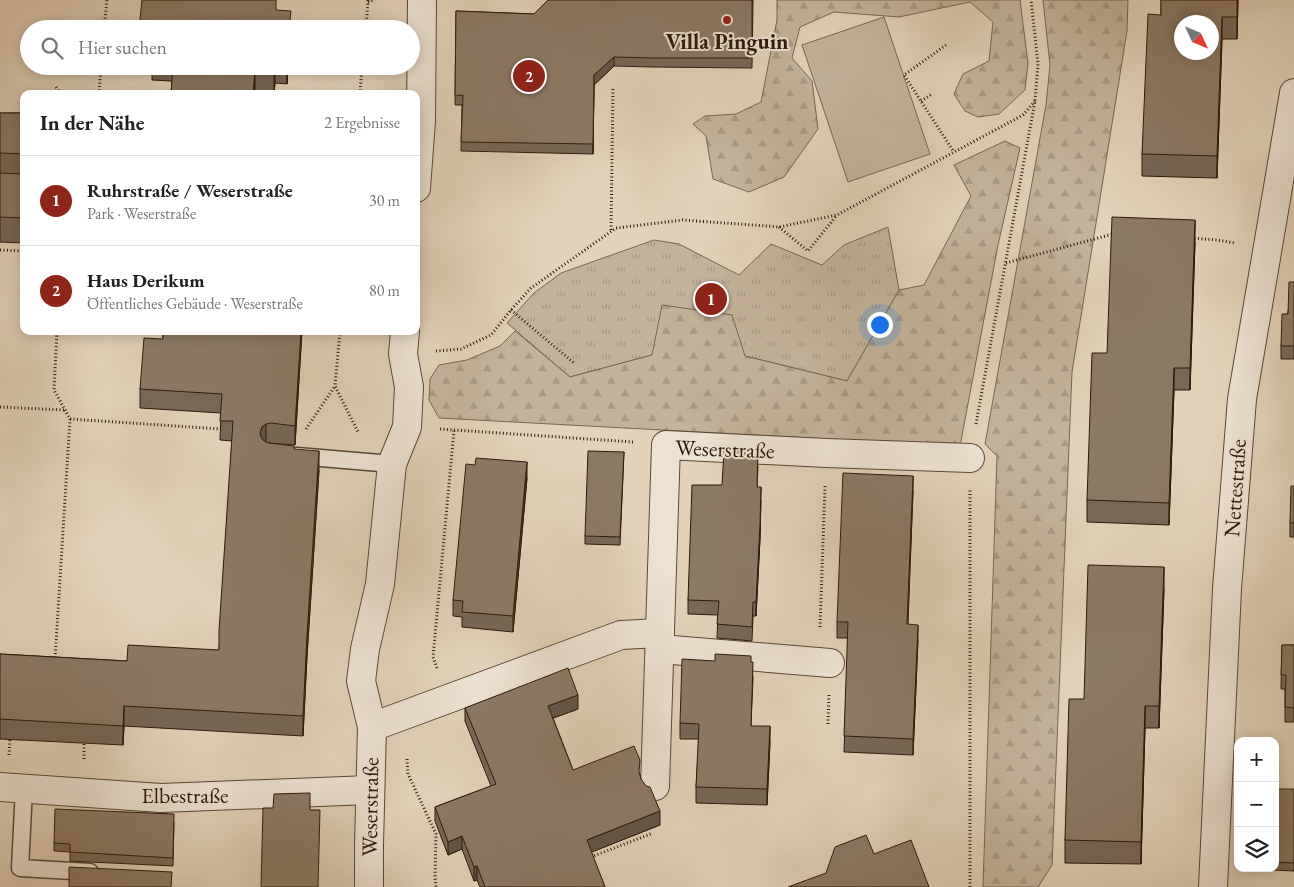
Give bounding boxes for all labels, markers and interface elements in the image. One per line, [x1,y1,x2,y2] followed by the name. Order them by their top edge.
[721,14,733,26] marker: Villa Pinguin
[1174,15,1219,60] north arrow
[20,20,420,75] search box
[665,27,789,56] place label: Villa Pinguin
[38,34,66,62] icon: search
[78,35,167,60] text: Hier suchen
[513,57,545,95] pin: 2
[40,109,145,136] text: In der Nähe
[324,112,400,133] text: 2 Ergebnisse
[87,178,293,203] text: Ruhrstraße / Weserstraße
[52,190,60,211] text: 1
[369,190,400,211] text: 30 m
[87,203,196,224] text: Park · Weserstraße
[87,268,204,293] text: Haus Derikum
[52,280,60,301] text: 2
[369,280,400,301] text: 80 m
[695,280,727,318] pin: 1
[87,293,303,314] text: Öffentliches Gebäude · Weserstraße
[867,312,893,338] your location
[675,433,776,465] street label: Weserstraße
[1217,438,1253,538] street label: Nettestraße
[1234,737,1279,872] map controls
[1234,737,1279,782] button: +
[355,757,385,857] street label: Weserstraße
[141,781,229,810] street label: Elbestraße
[1234,782,1279,827] button: −
[1234,827,1279,872] button: layers

